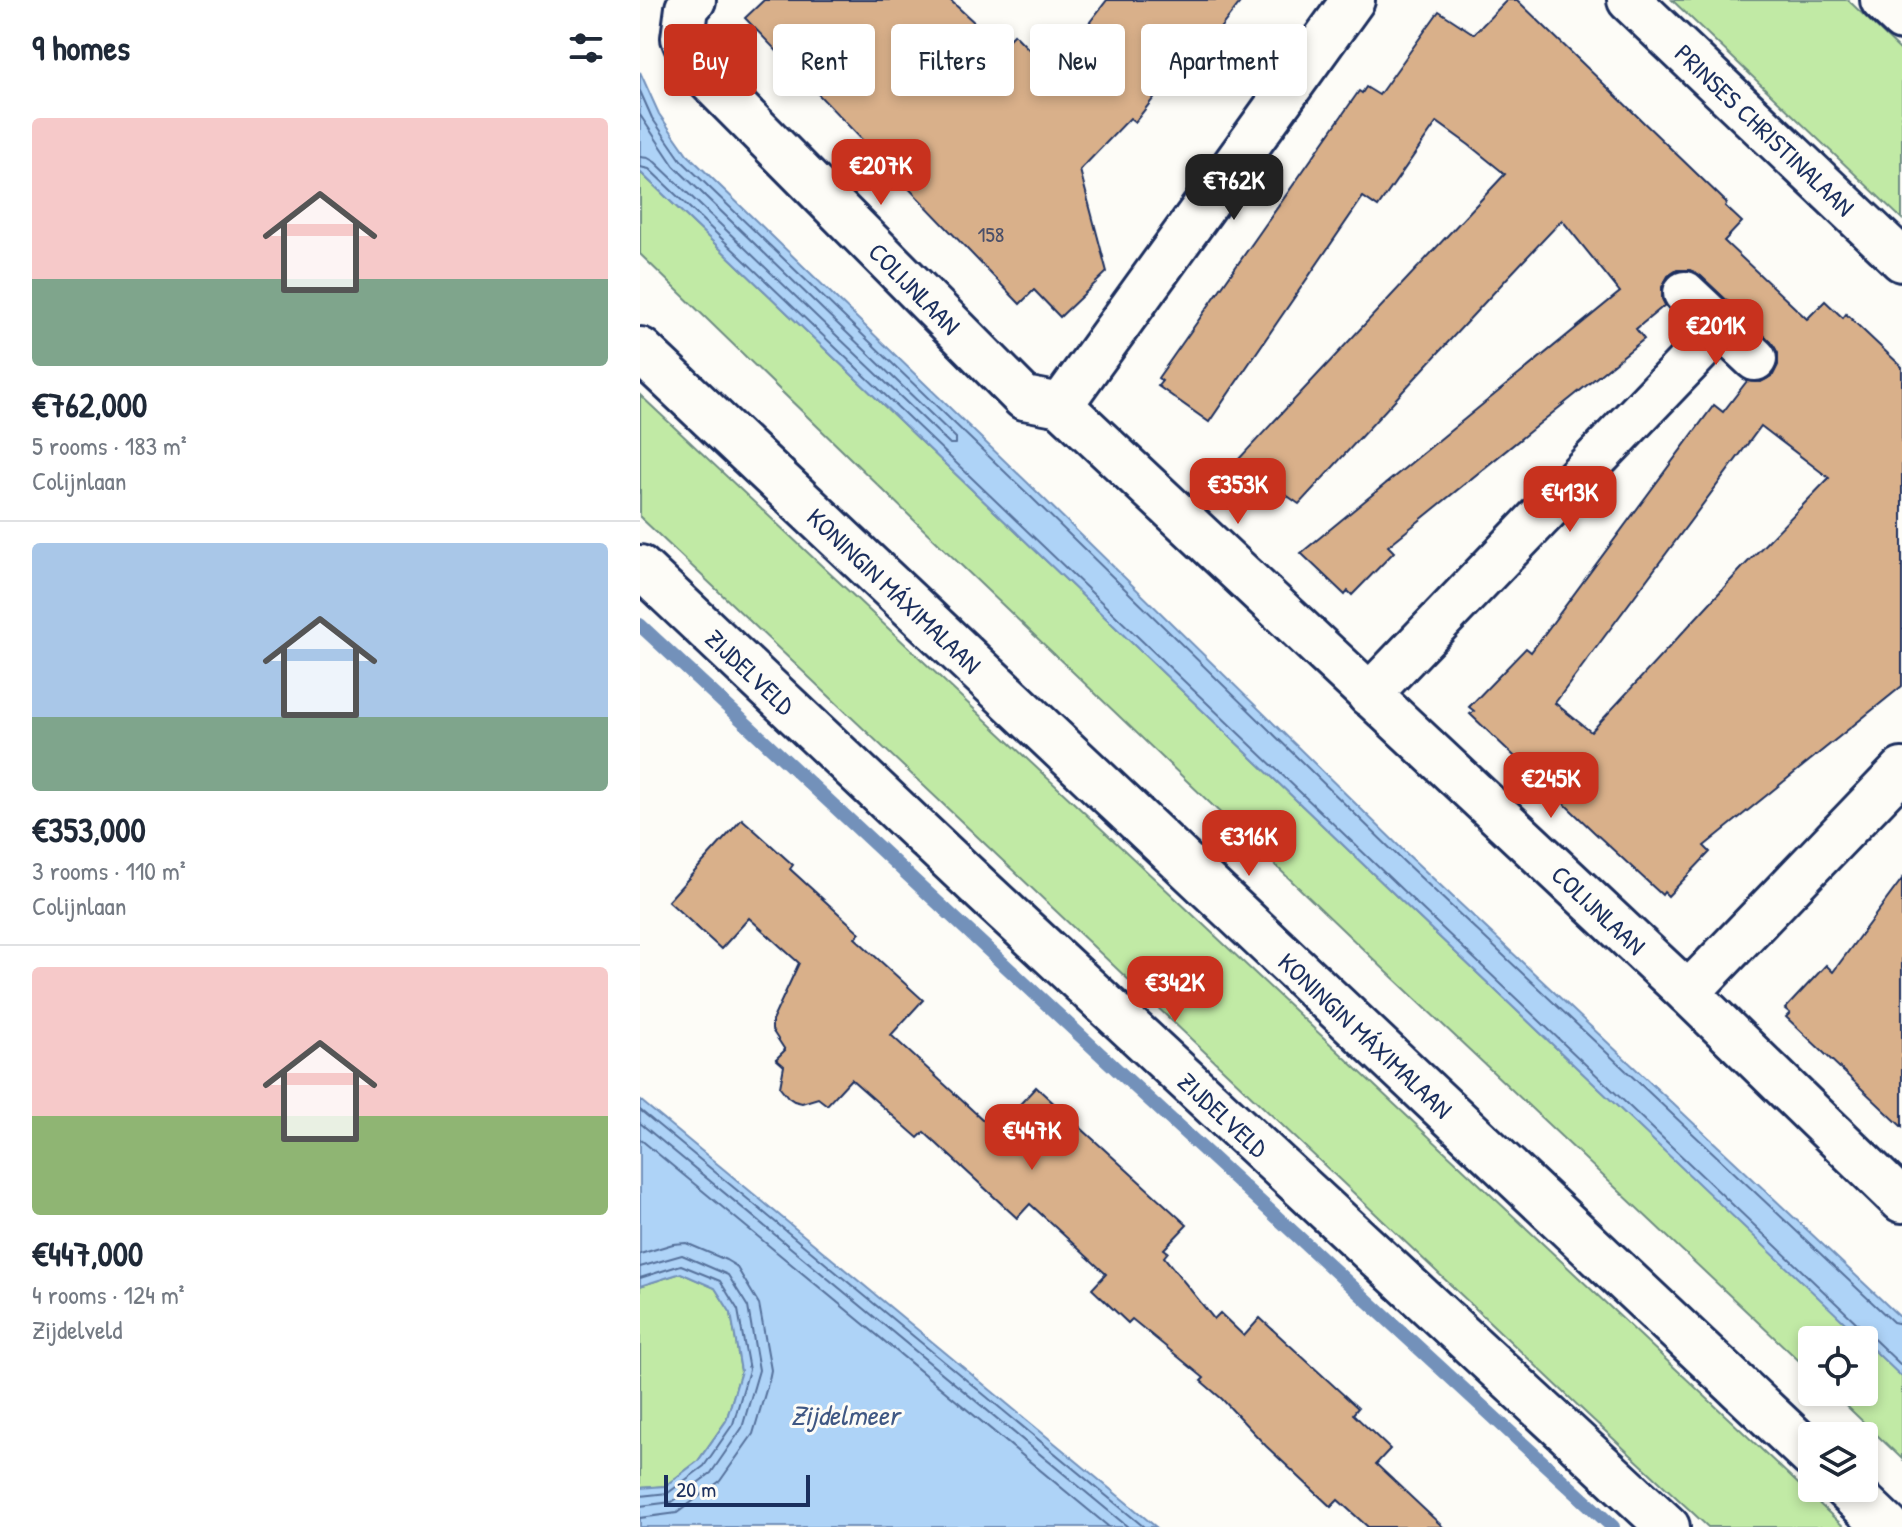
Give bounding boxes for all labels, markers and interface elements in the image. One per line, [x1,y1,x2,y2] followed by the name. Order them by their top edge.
[664,24,757,96] chip: Buy
[773,24,875,96] chip: Rent
[891,24,1014,96] chip: Filters
[1030,24,1125,96] chip: New
[1141,24,1307,96] chip: Apartment
[32,25,130,71] text: 9 homes
[564,26,608,70] icon: filters
[1668,36,1863,224] street label: PRINSES CHRISTINALAAN
[825,139,937,207] pin: €207K
[850,147,912,182] text: €207K
[1178,154,1290,222] pin: €762K
[1203,162,1265,197] text: €762K
[248,170,392,314] icon: home
[978,219,1004,249] house number: 158
[861,234,969,342] street label: COLIJNLAAN
[1660,299,1772,367] pin: €201K
[1686,307,1746,342] text: €201K
[32,382,147,428] text: €762,000
[32,428,187,463] text: 5 rooms · 183 m²
[1182,458,1294,526] pin: €353K
[32,463,126,498] text: Colijnlaan
[1208,466,1268,501] text: €353K
[1514,466,1626,534] pin: €413K
[1542,474,1598,509] text: €413K
[800,499,989,681] street label: KONINGIN MÁXIMALAAN
[248,595,392,739] icon: home
[698,621,803,723] street label: ZIJDELVELD
[1495,752,1607,820] pin: €245K
[1521,760,1581,795] text: €245K
[32,807,146,853] text: €353,000
[1193,810,1305,878] pin: €316K
[1220,818,1278,853] text: €316K
[32,853,186,888] text: 3 rooms · 110 m²
[1544,857,1654,962] street label: COLIJNLAAN
[32,888,126,923] text: Colijnlaan
[1271,944,1461,1126] street label: KONINGIN MÁXIMALAAN
[1119,956,1231,1024] pin: €342K
[1145,964,1205,999] text: €342K
[248,1019,392,1163] icon: home
[1171,1064,1276,1165] street label: ZIJDELVELD
[976,1104,1088,1172] pin: €447K
[1003,1112,1061,1147] text: €447K
[32,1231,143,1277] text: €447,000
[32,1277,185,1312] text: 4 rooms · 124 m²
[32,1312,122,1347] text: Zijdelveld
[1798,1326,1878,1502] map controls
[1798,1326,1878,1406] button: locate
[791,1396,903,1434] water label: Zijdelmeer
[1798,1422,1878,1502] button: layers
[664,1471,810,1507] scale bar
[676,1474,716,1504] text: 20 m

